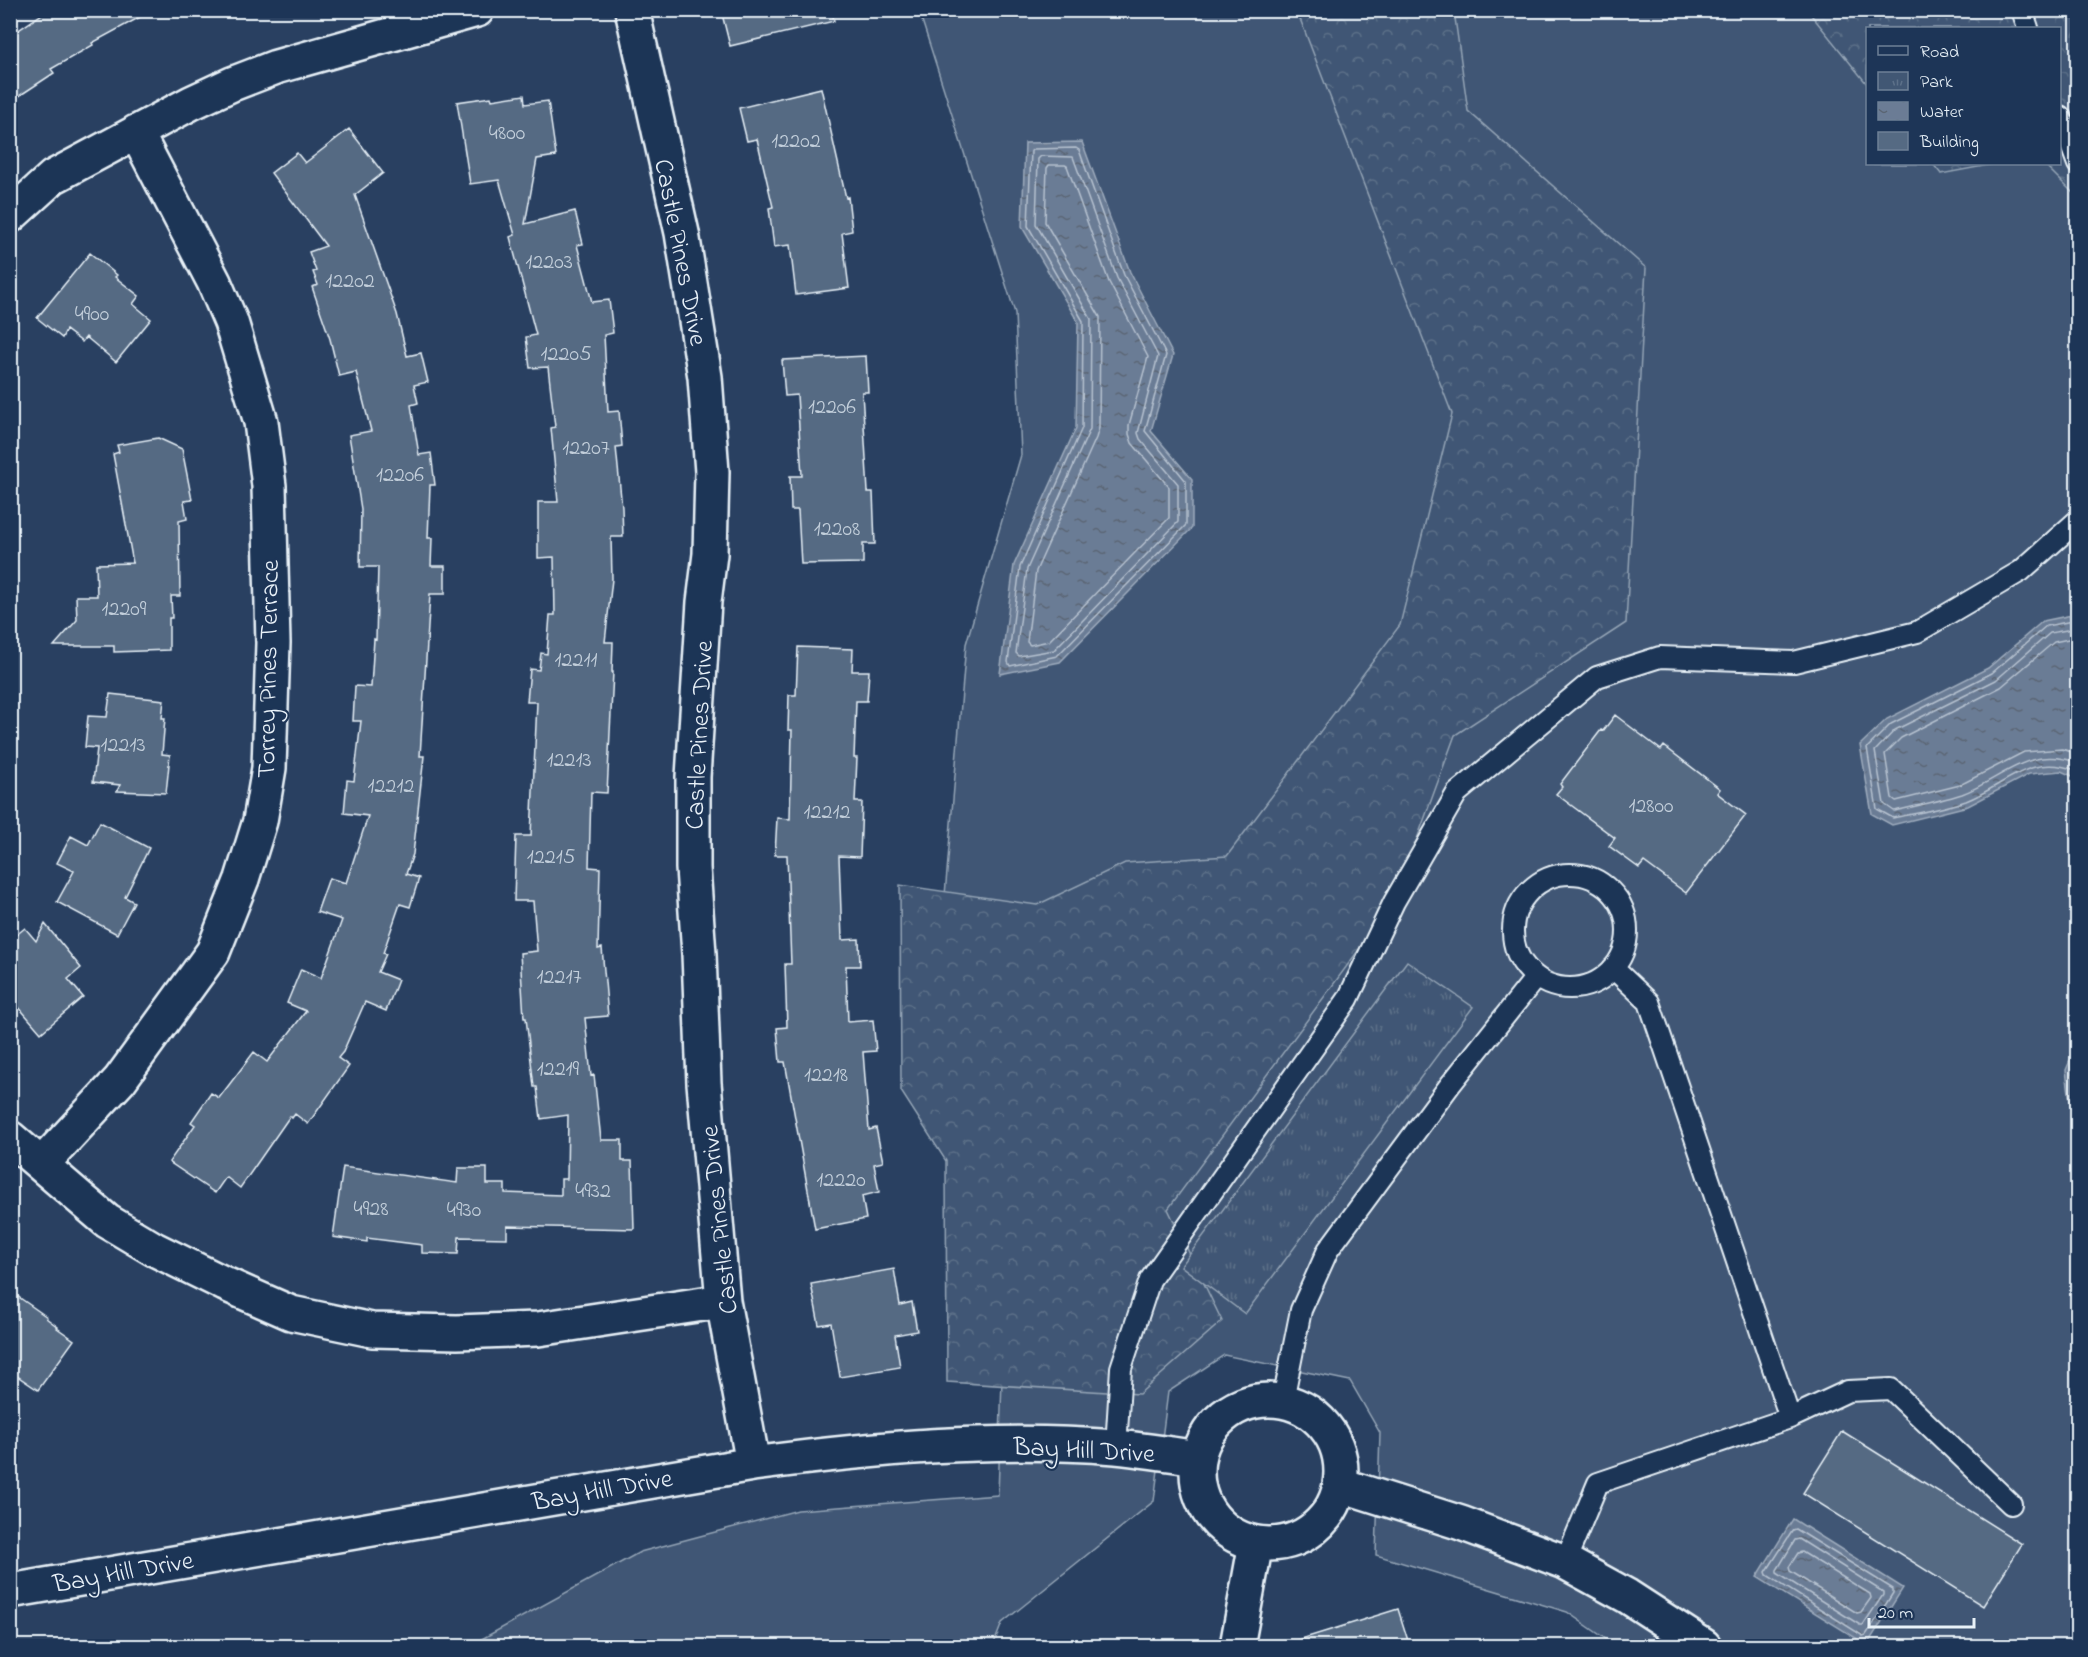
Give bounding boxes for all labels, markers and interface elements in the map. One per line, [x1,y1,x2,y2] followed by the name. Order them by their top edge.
[1866,27,2061,165] legend
[1920,40,1959,66] text: Road
[1920,70,1953,96] text: Park
[1920,100,1964,126] text: Water
[489,118,525,150] house number: 4800
[771,126,821,158] house number: 12202
[1919,130,1979,157] text: Building
[642,156,716,350] street label: Castle Pines Drive
[525,247,573,279] house number: 12203
[325,266,375,298] house number: 12202
[75,299,109,331] house number: 4900
[541,339,591,371] house number: 12205
[808,392,856,424] house number: 12206
[562,433,610,465] house number: 12207
[376,460,424,492] house number: 12206
[814,514,860,546] house number: 12208
[249,559,291,779] street label: Torrey Pines Terrace
[102,594,147,626] house number: 12209
[677,639,725,831] street label: Castle Pines Drive
[555,645,597,677] house number: 12211
[101,730,145,762] house number: 12213
[547,745,591,777] house number: 12213
[368,771,414,803] house number: 12212
[1628,791,1674,823] house number: 12800
[804,797,850,829] house number: 12212
[527,842,575,874] house number: 12215
[537,962,581,994] house number: 12217
[537,1054,580,1086] house number: 12219
[804,1060,848,1092] house number: 12218
[692,1123,750,1316] street label: Castle Pines Drive
[816,1165,866,1197] house number: 12220
[575,1176,611,1208] house number: 4932
[354,1194,388,1226] house number: 4928
[447,1195,481,1227] house number: 4930
[1011,1429,1156,1475] street label: Bay Hill Drive
[528,1461,676,1523] street label: Bay Hill Drive
[49,1543,197,1605] street label: Bay Hill Drive
[1869,1591,1974,1629] scale bar
[1878,1601,1913,1627] text: 20 m

